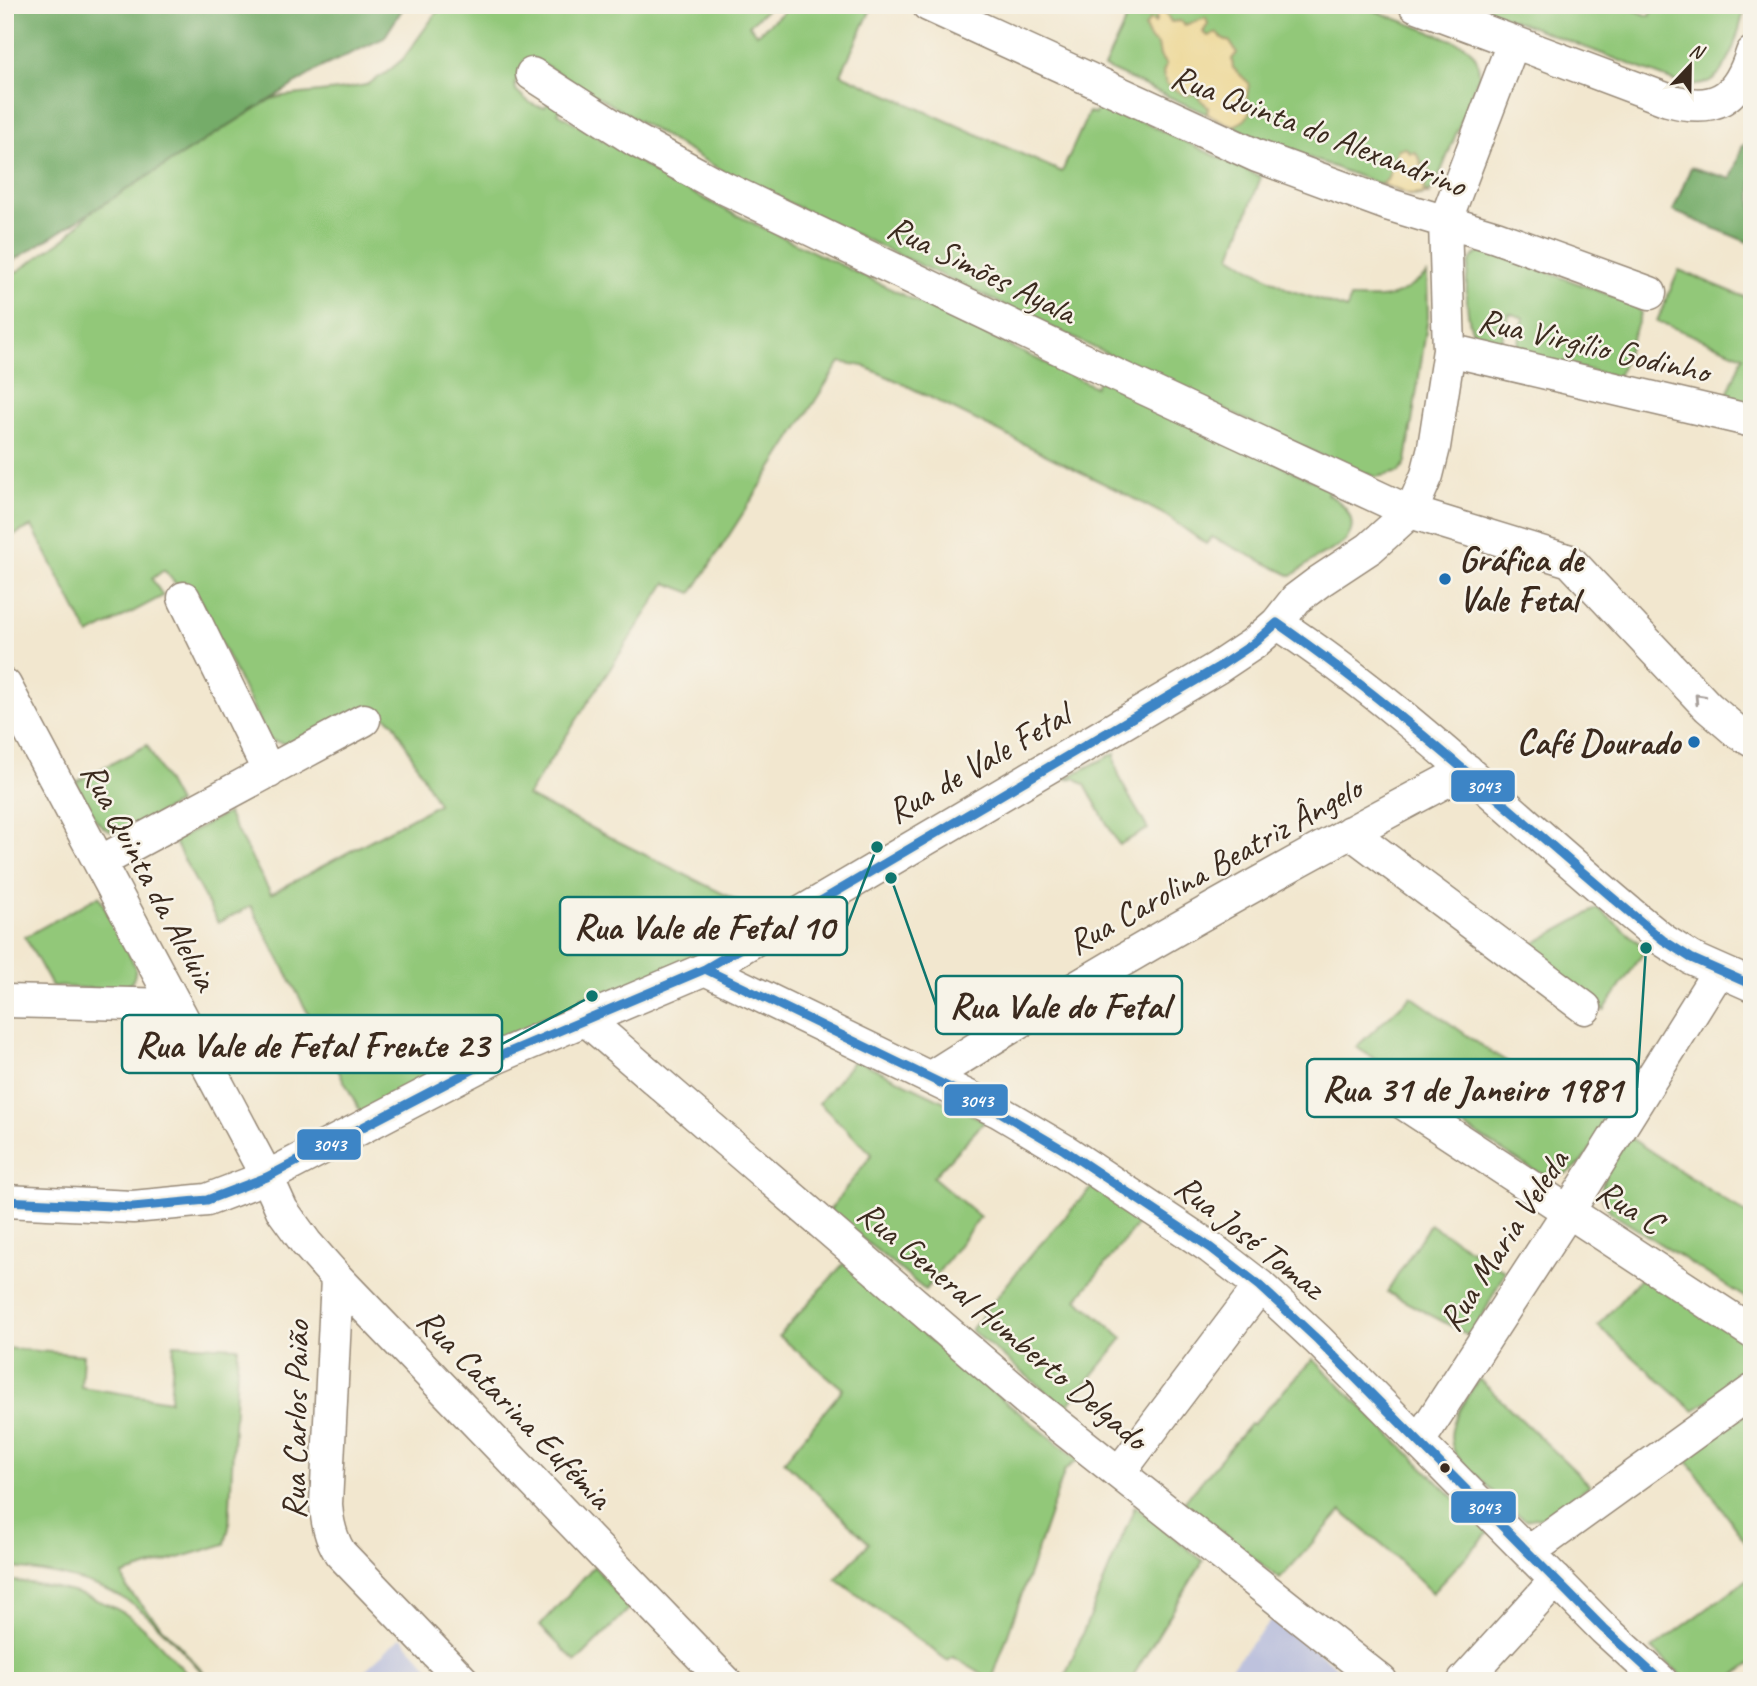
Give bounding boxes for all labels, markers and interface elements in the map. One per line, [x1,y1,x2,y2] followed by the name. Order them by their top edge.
[1656,32,1726,102] north arrow
[1686,38,1709,66] text: N
[1165,54,1474,208] street label: Rua Quinta do Alexandrino
[880,204,1086,336] street label: Rua Simões Ayala
[1474,297,1717,395] street label: Rua Virgílio Godinho
[1459,537,1585,622] place label: Gráfica de Vale Fetal
[1437,571,1453,587] marker: Gráfica de Vale Fetal
[879,690,1083,834] street label: Rua de Vale Fetal
[1695,693,1708,706] one-way arrow
[1517,720,1682,765] place label: Café Dourado
[1686,734,1702,750] marker: Café Dourado
[71,754,230,1000] street label: Rua Quinta da Aleluia
[1059,764,1372,965] street label: Rua Carolina Beatriz Ângelo
[1450,769,1516,803] line badge: 3043
[1466,775,1503,799] text: 3043
[560,897,847,955] callout: Rua Vale de Fetal 10
[574,903,837,950] text: Rua Vale de Fetal 10
[936,976,1182,1034] callout: Rua Vale do Fetal
[949,982,1176,1029] text: Rua Vale do Fetal
[122,1015,502,1073] callout: Rua Vale de Fetal Frente 23
[135,1021,492,1068] text: Rua Vale de Fetal Frente 23
[1307,1059,1637,1117] callout: Rua 31 de Janeiro 1981
[1322,1065,1627,1112] text: Rua 31 de Janeiro 1981
[943,1083,1009,1117] line badge: 3043
[959,1089,996,1113] text: 3043
[296,1128,362,1161] line badge: 3043
[312,1133,349,1157] text: 3043
[1428,1139,1580,1340] street label: Rua Maria Veleda
[1166,1164,1336,1311] street label: Rua José Tomaz
[1588,1168,1675,1247] street label: Rua C
[848,1191,1160,1462] street label: Rua General Humberto Delgado
[407,1298,623,1520] street label: Rua Catarina Eufémia
[271,1319,320,1520] street label: Rua Carlos Paião
[1438,1461,1452,1475] unlabelled marker
[1450,1490,1517,1524] line badge: 3043
[1466,1496,1503,1520] text: 3043

